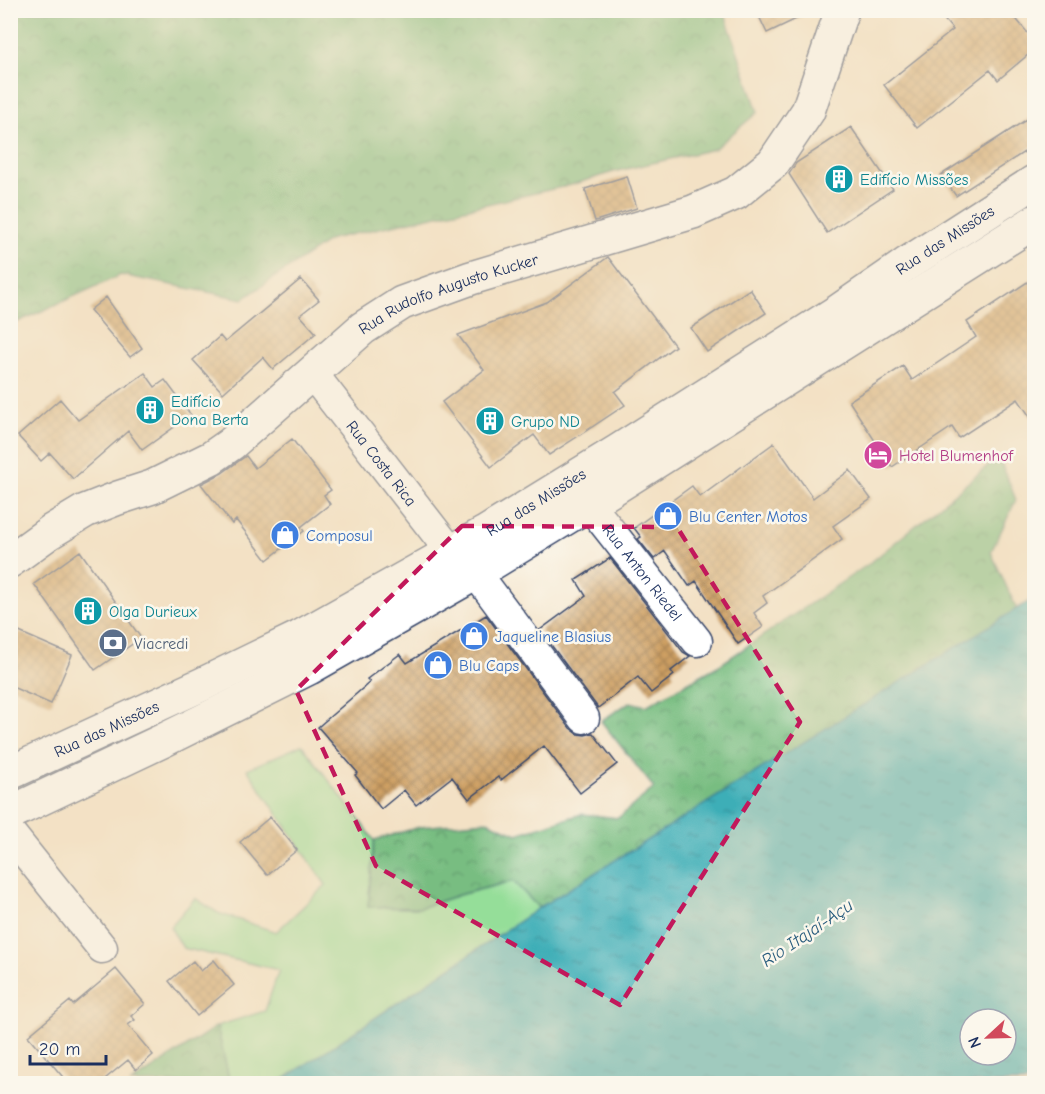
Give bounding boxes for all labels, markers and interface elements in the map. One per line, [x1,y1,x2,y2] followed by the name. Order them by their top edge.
[823,163,855,195] building icon: Edifício Missões
[860,171,969,189] place label: Edifício Missões
[893,202,998,279] street label: Rua das Missões
[355,250,541,338] street label: Rua Rudolfo Augusto Kucker
[171,393,249,429] place label: Edifício Dona Berta
[134,394,166,426] building icon: Edifício Dona Berta
[474,405,506,437] building icon: Grupo ND
[511,413,580,431] place label: Grupo ND
[342,417,420,510] street label: Rua Costa Rica
[862,439,894,471] hotel icon: Hotel Blumenhof
[899,447,1015,465] place label: Hotel Blumenhof
[483,465,590,540] street label: Rua das Missões
[652,500,684,532] shop icon: Blu Center Motos
[689,508,808,526] place label: Blu Center Motos
[269,519,301,551] shop icon: Composul
[599,521,686,625] street label: Rua Anton Riedel
[306,527,373,545] place label: Composul
[72,595,104,627] building icon: Olga Durieux
[109,603,197,621] place label: Olga Durieux
[458,620,490,652] shop icon: Jaqueline Blasius
[97,627,129,659] bank icon: Viacredi
[495,628,612,646] place label: Jaqueline Blasius
[134,635,188,653] place label: Viacredi
[422,649,454,681] shop icon: Blu Caps
[459,657,519,675] place label: Blu Caps
[51,697,162,761] street label: Rua das Missões
[757,895,857,972] water label: Rio Itajaí-Açu
[958,1007,1018,1067] north arrow
[30,1028,106,1066] scale bar
[965,1034,985,1050] text: N
[39,1039,80,1060] text: 20 m

